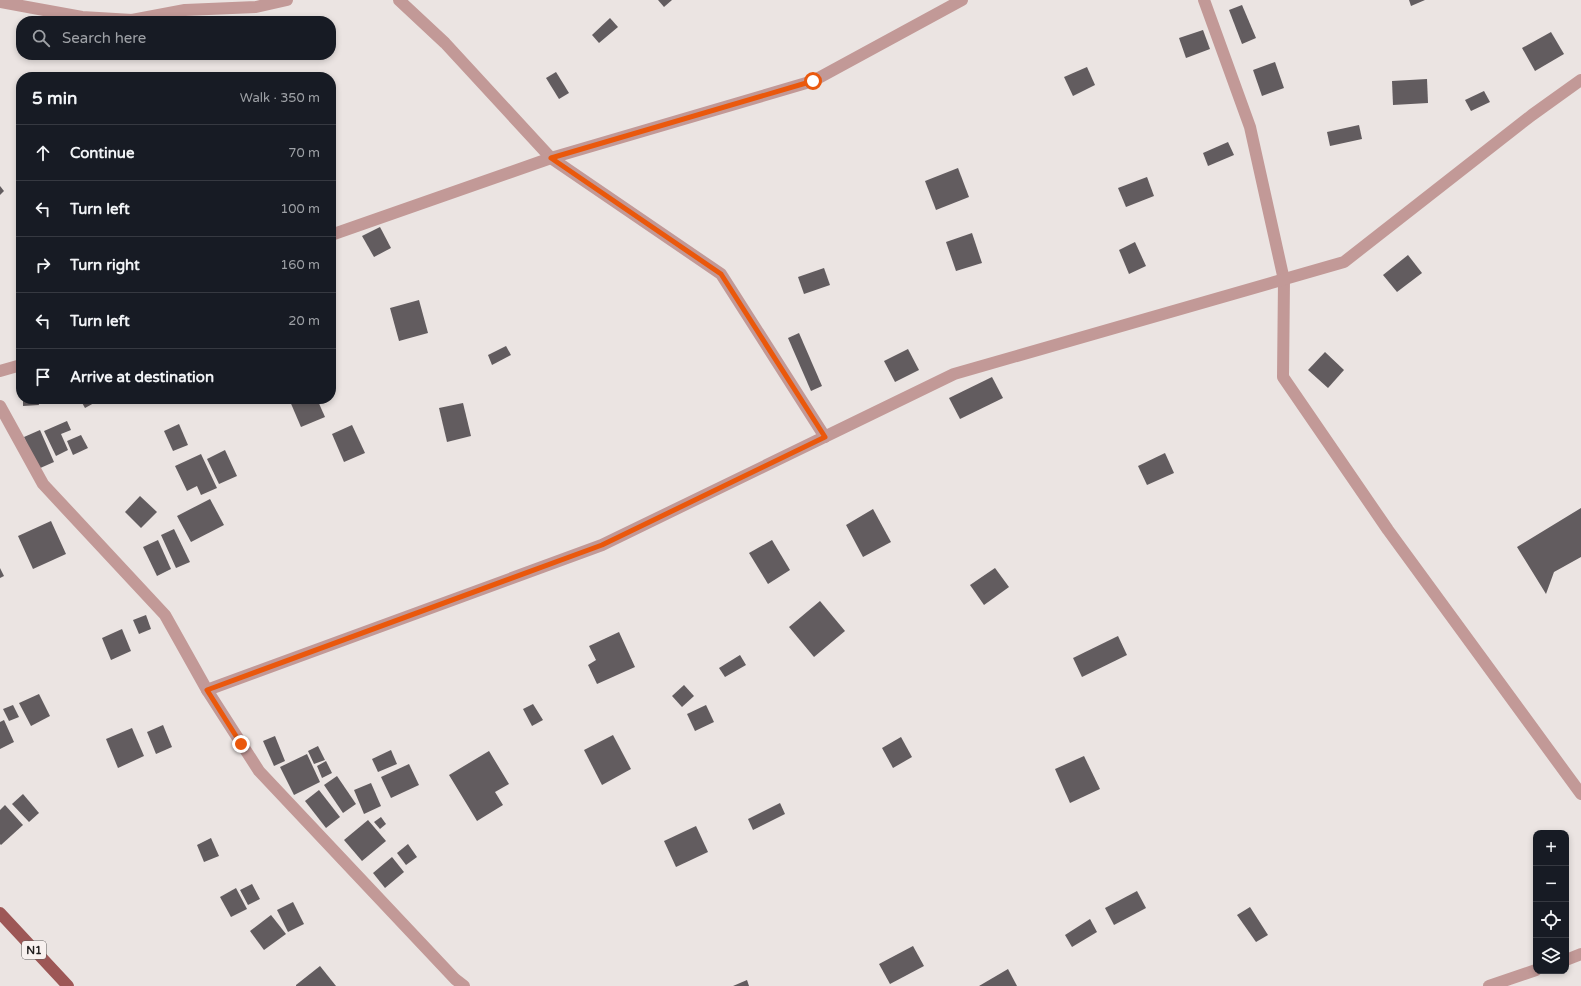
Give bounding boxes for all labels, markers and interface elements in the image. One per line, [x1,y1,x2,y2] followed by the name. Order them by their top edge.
[16,16,336,60] search box
[30,27,52,49] icon: search
[62,29,146,47] text: Search here
[804,72,822,90] route start
[32,88,77,109] text: 5 min
[240,90,320,106] text: Walk · 350 m
[32,142,54,164] icon: ahead
[70,144,134,162] text: Continue
[288,145,320,161] text: 70 m
[32,198,54,220] icon: left
[70,200,130,218] text: Turn left
[280,201,320,217] text: 100 m
[32,254,54,276] icon: right
[70,256,140,274] text: Turn right
[280,257,320,273] text: 160 m
[32,310,54,332] icon: left
[70,312,130,330] text: Turn left
[288,313,320,329] text: 20 m
[32,366,54,388] icon: arrive
[70,368,214,386] text: Arrive at destination
[232,735,250,753] route end
[1533,830,1569,974] map controls
[1533,830,1569,866] button: +
[1533,866,1569,902] button: −
[1533,902,1569,938] button: locate
[1533,938,1569,974] button: layers
[22,941,46,959] road number: N1

